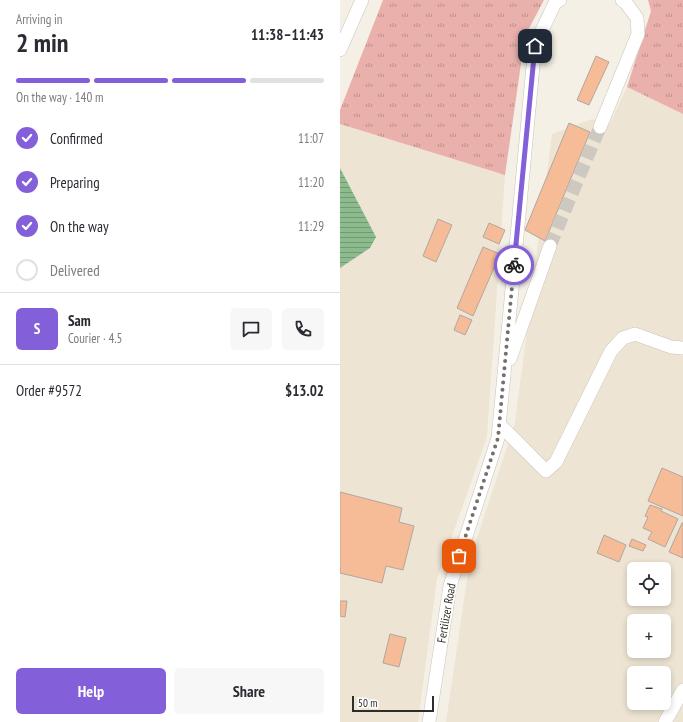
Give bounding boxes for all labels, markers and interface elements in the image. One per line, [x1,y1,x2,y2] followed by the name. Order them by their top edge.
[16,11,63,28] text: Arriving in
[251,25,324,44] text: 11:38–11:43
[16,26,69,59] text: 2 min
[518,29,552,63] pin
[524,35,546,57] icon: home
[16,89,103,106] text: On the way · 140 m
[16,127,38,149] icon: check
[50,129,103,148] text: Confirmed
[298,130,324,147] text: 11:07
[16,171,38,193] icon: check
[50,173,100,192] text: Preparing
[298,174,324,191] text: 11:20
[16,215,38,237] icon: check
[50,217,109,236] text: On the way
[298,218,324,235] text: 11:29
[494,245,534,285] courier
[503,254,525,276] icon: bike
[50,261,100,280] text: Delivered
[230,308,272,350] button: chat
[282,308,324,350] button: phone
[68,311,91,330] text: Sam
[34,319,40,338] text: S
[68,330,122,347] text: Courier · 4.5
[16,381,82,400] text: Order #9572
[285,381,324,400] text: $13.02
[442,539,476,573] pin
[448,545,470,567] icon: bag
[627,562,671,710] map controls
[627,562,671,606] button: locate
[433,582,459,644] street label: Fertilizer Road
[627,614,671,658] button: +
[627,666,671,710] button: −
[16,668,166,714] button: Help
[174,668,324,714] button: Share
[352,694,434,713] scale bar
[358,696,377,710] text: 50 m

